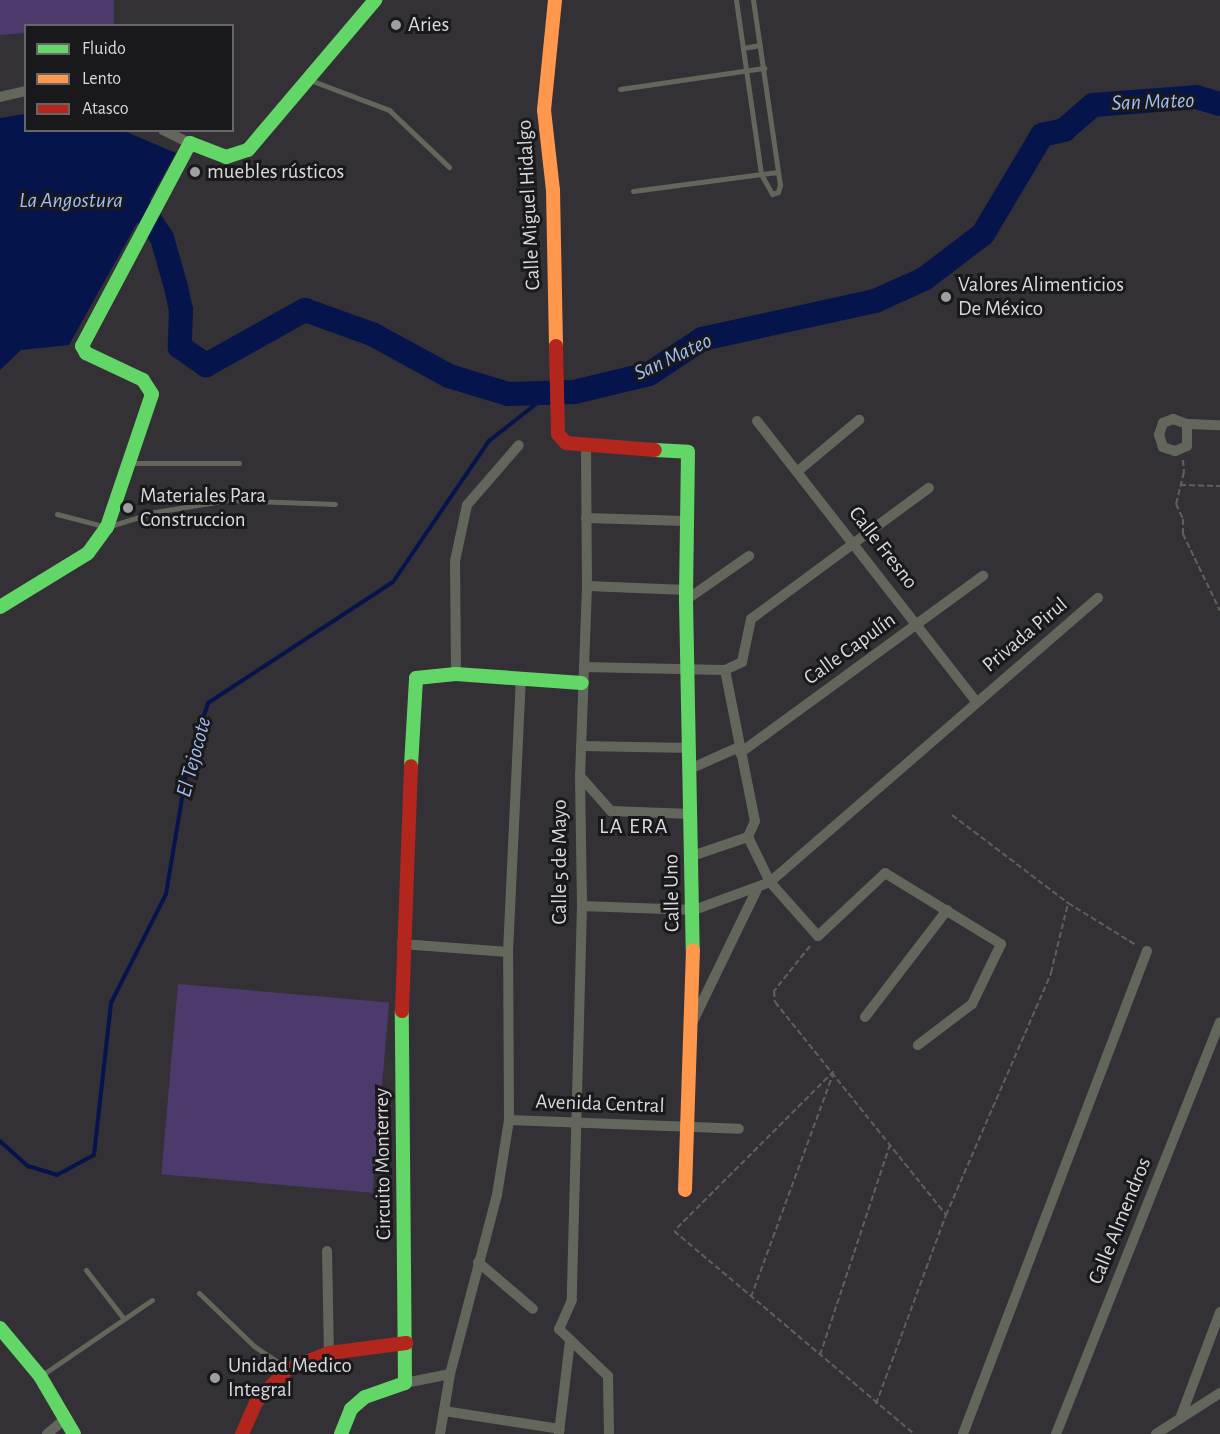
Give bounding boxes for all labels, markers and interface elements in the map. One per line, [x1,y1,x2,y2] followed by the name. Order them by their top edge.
[408,12,449,38] place label: Aries
[389,18,403,32] marker: Aries
[24,24,234,132] legend
[82,40,126,58] text: Fluido
[82,70,121,88] text: Lento
[1111,87,1195,117] water label: San Mateo
[82,100,129,118] text: Atasco
[512,119,546,291] street label: Calle Miguel Hidalgo
[207,159,344,185] place label: muebles rústicos
[188,165,202,179] marker: muebles rústicos
[19,188,123,214] water label: La Angostura
[958,272,1124,322] place label: Valores Alimenticios De México
[939,290,953,304] marker: Valores Alimenticios De México
[630,328,716,386] water label: San Mateo
[140,483,266,533] place label: Materiales Para Construccion
[121,501,135,515] marker: Materiales Para Construccion
[843,502,923,594] street label: Calle Fresno
[977,592,1073,678] street label: Privada Pirul
[799,607,901,691] street label: Calle Capulín
[171,714,217,800] water label: El Tejocote
[547,799,573,925] street label: Calle 5 de Mayo
[599,814,669,840] district label: LA ERA
[659,854,685,932] street label: Calle Uno
[369,1088,397,1240] street label: Circuito Monterrey
[535,1089,665,1119] street label: Avenida Central
[1083,1154,1157,1288] street label: Calle Almendros
[228,1353,352,1403] place label: Unidad Medico Integral
[206,1369,224,1387] marker: Unidad Medico Integral

